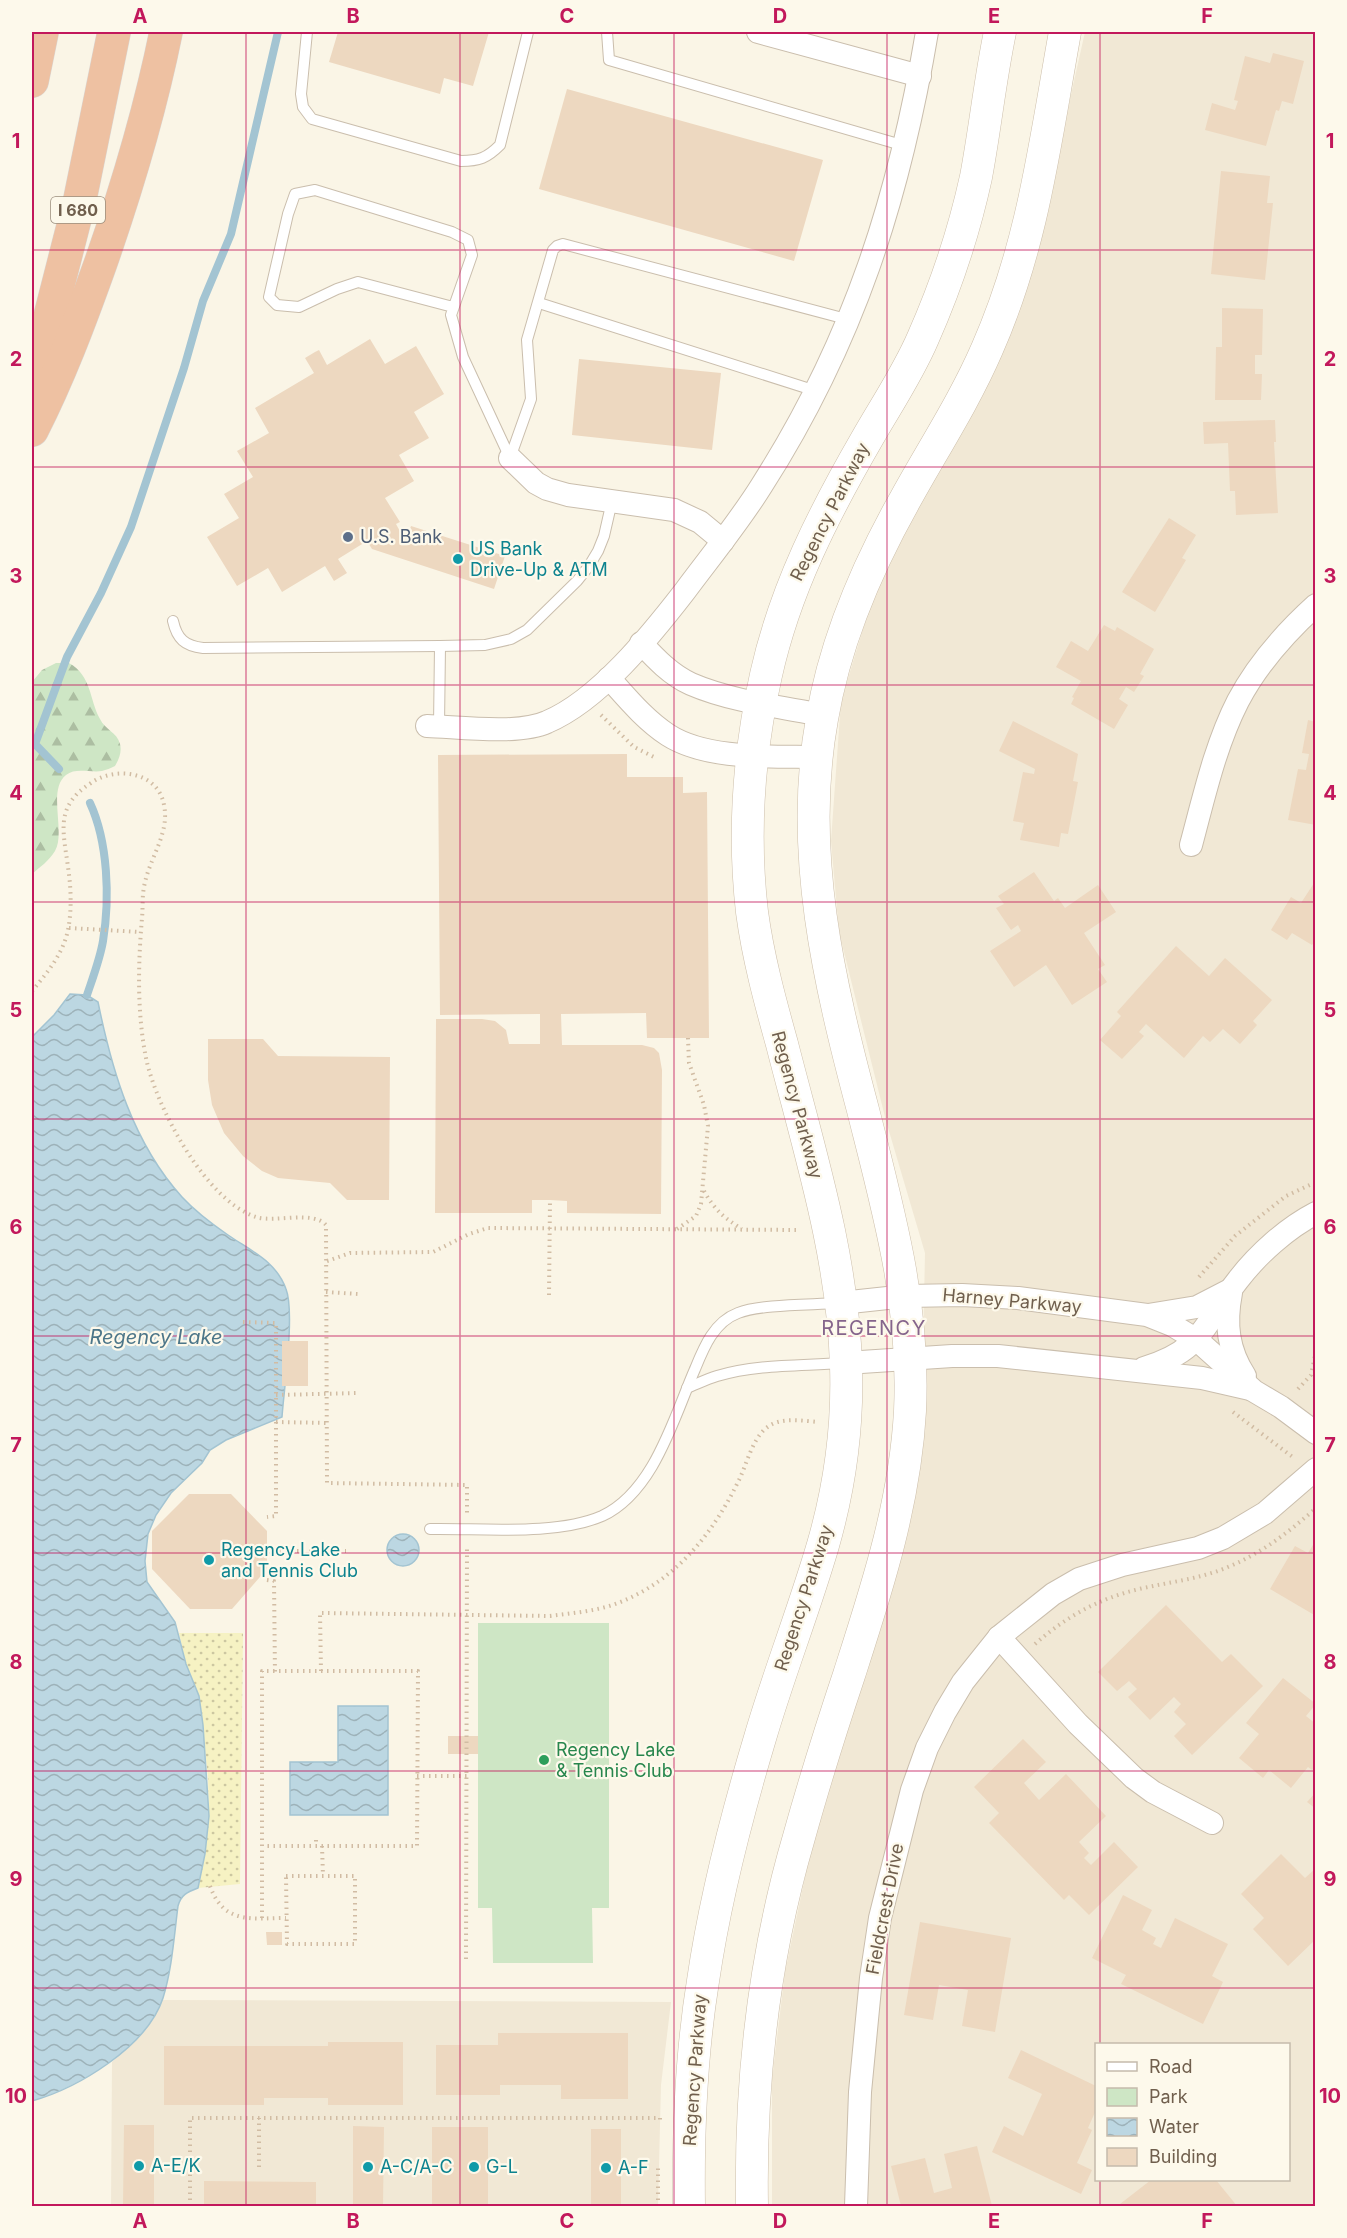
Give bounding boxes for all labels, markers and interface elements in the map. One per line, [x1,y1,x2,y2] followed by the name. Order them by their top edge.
[133,4,148,28] text: A
[346,4,360,28] text: B
[560,4,574,28] text: C
[773,4,787,28] text: D
[988,4,1000,28] text: E
[1201,4,1213,28] text: F
[12,129,20,153] text: 1
[1326,129,1334,153] text: 1
[51,197,105,223] road number: I 680
[10,347,22,371] text: 2
[1324,347,1336,371] text: 2
[786,439,873,584] street label: Regency Parkway
[360,526,442,547] place label: U.S. Bank
[341,530,355,544] marker: U.S. Bank
[470,538,608,580] place label: US Bank Drive-Up & ATM
[451,552,465,566] marker: US Bank Drive-Up & ATM
[10,564,22,588] text: 3
[1324,564,1336,588] text: 3
[9,781,23,805] text: 4
[1323,781,1337,805] text: 4
[10,998,22,1022] text: 5
[1324,998,1336,1022] text: 5
[768,1029,827,1181] street label: Regency Parkway
[10,1215,23,1239] text: 6
[1324,1215,1337,1239] text: 6
[942,1284,1083,1317] street label: Harney Parkway
[821,1316,927,1340] district label: REGENCY
[89,1325,223,1349] water label: Regency Lake
[10,1433,22,1457] text: 7
[1324,1433,1336,1457] text: 7
[770,1522,837,1674] street label: Regency Parkway
[221,1539,358,1581] place label: Regency Lake and Tennis Club
[202,1553,216,1567] marker: Regency Lake and Tennis Club
[9,1650,23,1674] text: 8
[1323,1650,1337,1674] text: 8
[556,1739,675,1781] place label: Regency Lake & Tennis Club
[537,1753,551,1767] marker: Regency Lake & Tennis Club
[861,1842,908,1976] street label: Fieldcrest Drive
[10,1867,23,1891] text: 9
[1324,1867,1337,1891] text: 9
[679,1993,710,2147] street label: Regency Parkway
[1095,2043,1290,2181] legend
[1149,2056,1192,2077] text: Road
[5,2084,27,2108] text: 10
[1319,2084,1341,2108] text: 10
[1149,2086,1188,2107] text: Park
[1149,2116,1199,2137] text: Water
[1149,2146,1217,2167] text: Building
[151,2155,201,2176] place label: A-E/K
[380,2156,453,2177] place label: A-C/A-C
[486,2156,518,2177] place label: G-L
[618,2157,649,2178] place label: A-F
[132,2159,146,2173] marker: A-E/K
[361,2160,375,2174] marker: A-C/A-C
[467,2160,481,2174] marker: G-L
[599,2161,613,2175] marker: A-F
[133,2209,148,2233] text: A
[346,2209,360,2233] text: B
[560,2209,574,2233] text: C
[773,2209,787,2233] text: D
[988,2209,1000,2233] text: E
[1201,2209,1213,2233] text: F

